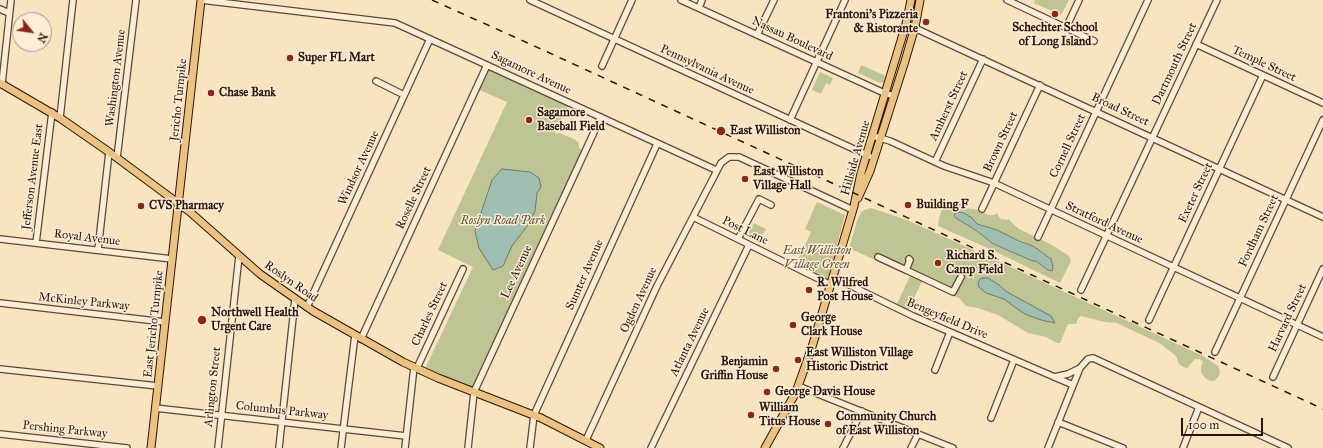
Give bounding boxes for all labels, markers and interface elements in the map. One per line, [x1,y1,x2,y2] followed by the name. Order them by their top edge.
[825,8,918,36] place label: Frantoni’s Pizzeria & Ristorante
[1050,9,1060,19] marker: Schechter School of Long Island
[12,12,52,52] north arrow
[749,14,835,64] street label: Nassau Boulevard
[921,17,931,27] marker: Frantoni’s Pizzeria & Ristorante
[1012,21,1098,49] place label: Schechter School of Long Island
[1150,21,1200,107] street label: Dartmouth Street
[103,29,129,127] street label: Washington Avenue
[34,30,50,45] text: N
[658,42,756,98] street label: Pennsylvania Avenue
[1230,43,1298,85] street label: Temple Street
[489,48,573,98] street label: Sagamore Avenue
[298,51,375,65] place label: Super FL Mart
[285,53,295,63] marker: Super FL Mart
[168,58,190,142] street label: Jericho Turnpike
[927,69,971,143] street label: Amherst Street
[219,86,276,100] place label: Chase Bank
[206,88,216,98] marker: Chase Bank
[1089,90,1151,130] street label: Broad Street
[537,106,605,134] place label: Sagamore Baseball Field
[981,109,1021,175] street label: Brown Street
[1047,112,1089,180] street label: Cornell Street
[524,115,534,125] marker: Sagamore Baseball Field
[838,119,874,197] street label: Hillside Avenue
[19,123,47,231] street label: Jefferson Avenue East
[730,124,801,138] place label: East Williston
[715,125,727,137] marker: East Williston
[335,128,383,208] street label: Windsor Avenue
[1176,161,1216,225] street label: Exeter Street
[393,164,435,232] street label: Roselle Street
[753,165,824,193] place label: East Williston Village Hall
[740,174,750,184] marker: East Williston Village Hall
[1236,192,1282,270] street label: Fordham Street
[916,198,969,212] place label: Building F
[149,199,224,213] place label: CVS Pharmacy
[1063,199,1145,247] street label: Stratford Avenue
[903,200,913,210] marker: Building F
[136,201,146,211] marker: CVS Pharmacy
[461,214,545,228] park label: Roslyn Road Park
[720,214,770,248] street label: Post Lane
[53,227,121,249] street label: Royal Avenue
[563,238,607,312] street label: Sumter Avenue
[498,243,536,301] street label: Lee Avenue
[783,244,851,272] park label: East Williston Village Green
[946,249,1003,277] place label: Richard S. Camp Field
[261,258,321,306] street label: Roslyn Road
[933,258,943,268] marker: Richard S. Camp Field
[617,265,661,335] street label: Ogden Avenue
[141,270,167,378] street label: East Jericho Turnpike
[817,276,873,304] place label: R. Wilfred Post House
[409,280,451,348] street label: Charles Street
[1266,282,1310,354] street label: Harvard Street
[804,285,814,295] marker: R. Wilfred Post House
[38,290,130,314] street label: McKinley Parkway
[904,295,990,343] street label: Bengeyfield Drive
[667,305,713,379] street label: Atlanta Avenue
[211,306,299,334] place label: Northwell Health Urgent Care
[801,311,862,339] place label: George Clark House
[196,314,208,326] marker: Northwell Health Urgent Care
[788,320,798,330] marker: George Clark House
[202,346,224,428] street label: Arlington Street
[806,346,913,374] place label: East Williston Village Historic District
[701,355,768,383] place label: Benjamin Griffin House
[793,355,803,365] marker: East Williston Village Historic District
[771,364,781,374] marker: Benjamin Griffin House
[775,385,875,399] place label: George Davis House
[762,387,772,397] marker: George Davis House
[235,399,329,423] street label: Columbus Parkway
[759,401,820,429] place label: William Titus House
[746,410,756,420] marker: William Titus House
[836,410,936,438] place label: Community Church of East Williston
[1183,410,1265,436] scale bar
[22,418,108,442] street label: Pershing Parkway
[1188,418,1219,432] text: 100 m
[823,419,833,429] marker: Community Church of East Williston

